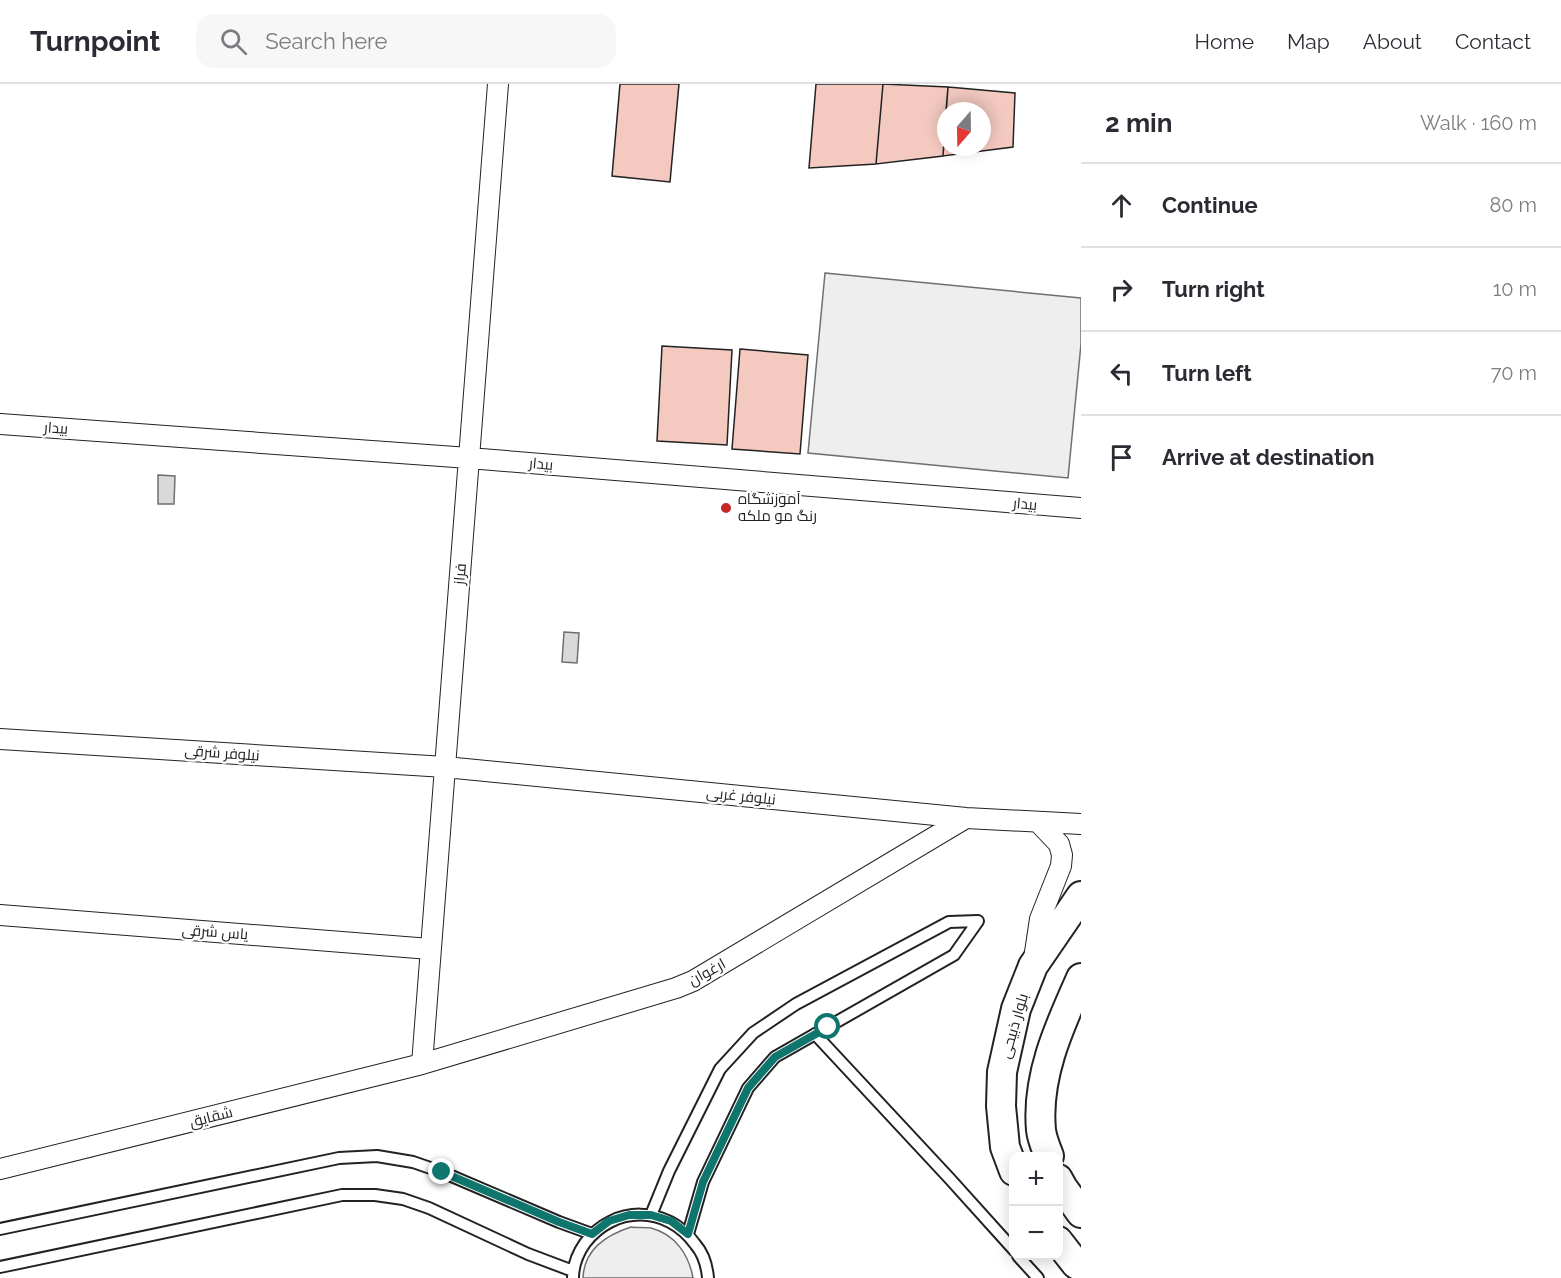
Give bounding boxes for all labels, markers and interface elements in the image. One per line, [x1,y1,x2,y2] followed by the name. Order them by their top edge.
[196,14,616,68] search box
[30,25,160,58] text: Turnpoint
[217,25,250,58] icon: search
[265,28,387,54] text: Search here
[1195,29,1254,54] text: Home
[1287,29,1330,54] text: Map
[1363,29,1422,54] text: About
[1455,29,1531,54] text: Contact
[937,102,991,156] north arrow
[1105,108,1172,138] text: 2 min
[1420,111,1537,135] text: Walk · 160 m
[1105,189,1138,222] icon: ahead
[1162,192,1258,218] text: Continue
[1489,193,1537,217] text: 80 m
[1105,273,1138,306] icon: right
[1162,276,1265,302] text: Turn right
[1493,277,1537,301] text: 10 m
[1105,357,1138,390] icon: left
[1162,360,1252,386] text: Turn left
[1491,361,1537,385] text: 70 m
[42,418,69,438] street label: بیدار
[1105,441,1138,474] icon: arrive
[1162,444,1375,470] text: Arrive at destination
[527,454,554,474] street label: بیدار
[738,490,817,525] place label: آموزشگاه رنگ مو ملکه
[1011,494,1038,514] street label: بیدار
[719,501,733,515] marker: آموزشگاه رنگ مو ملکه
[450,562,470,587] street label: فراز
[184,741,260,766] street label: نیلوفر شرقی
[705,783,777,810] street label: نیلوفر غربی
[181,921,249,944] street label: یاس شرقی
[685,955,729,990] street label: ارغوان
[996,991,1033,1061] street label: بلوار ذبیحی
[814,1013,840,1039] route start
[188,1103,235,1132] street label: شقایق
[1009,1152,1063,1260] map controls
[1009,1152,1063,1206] button: +
[428,1158,454,1184] route end
[1009,1206,1063,1260] button: −

